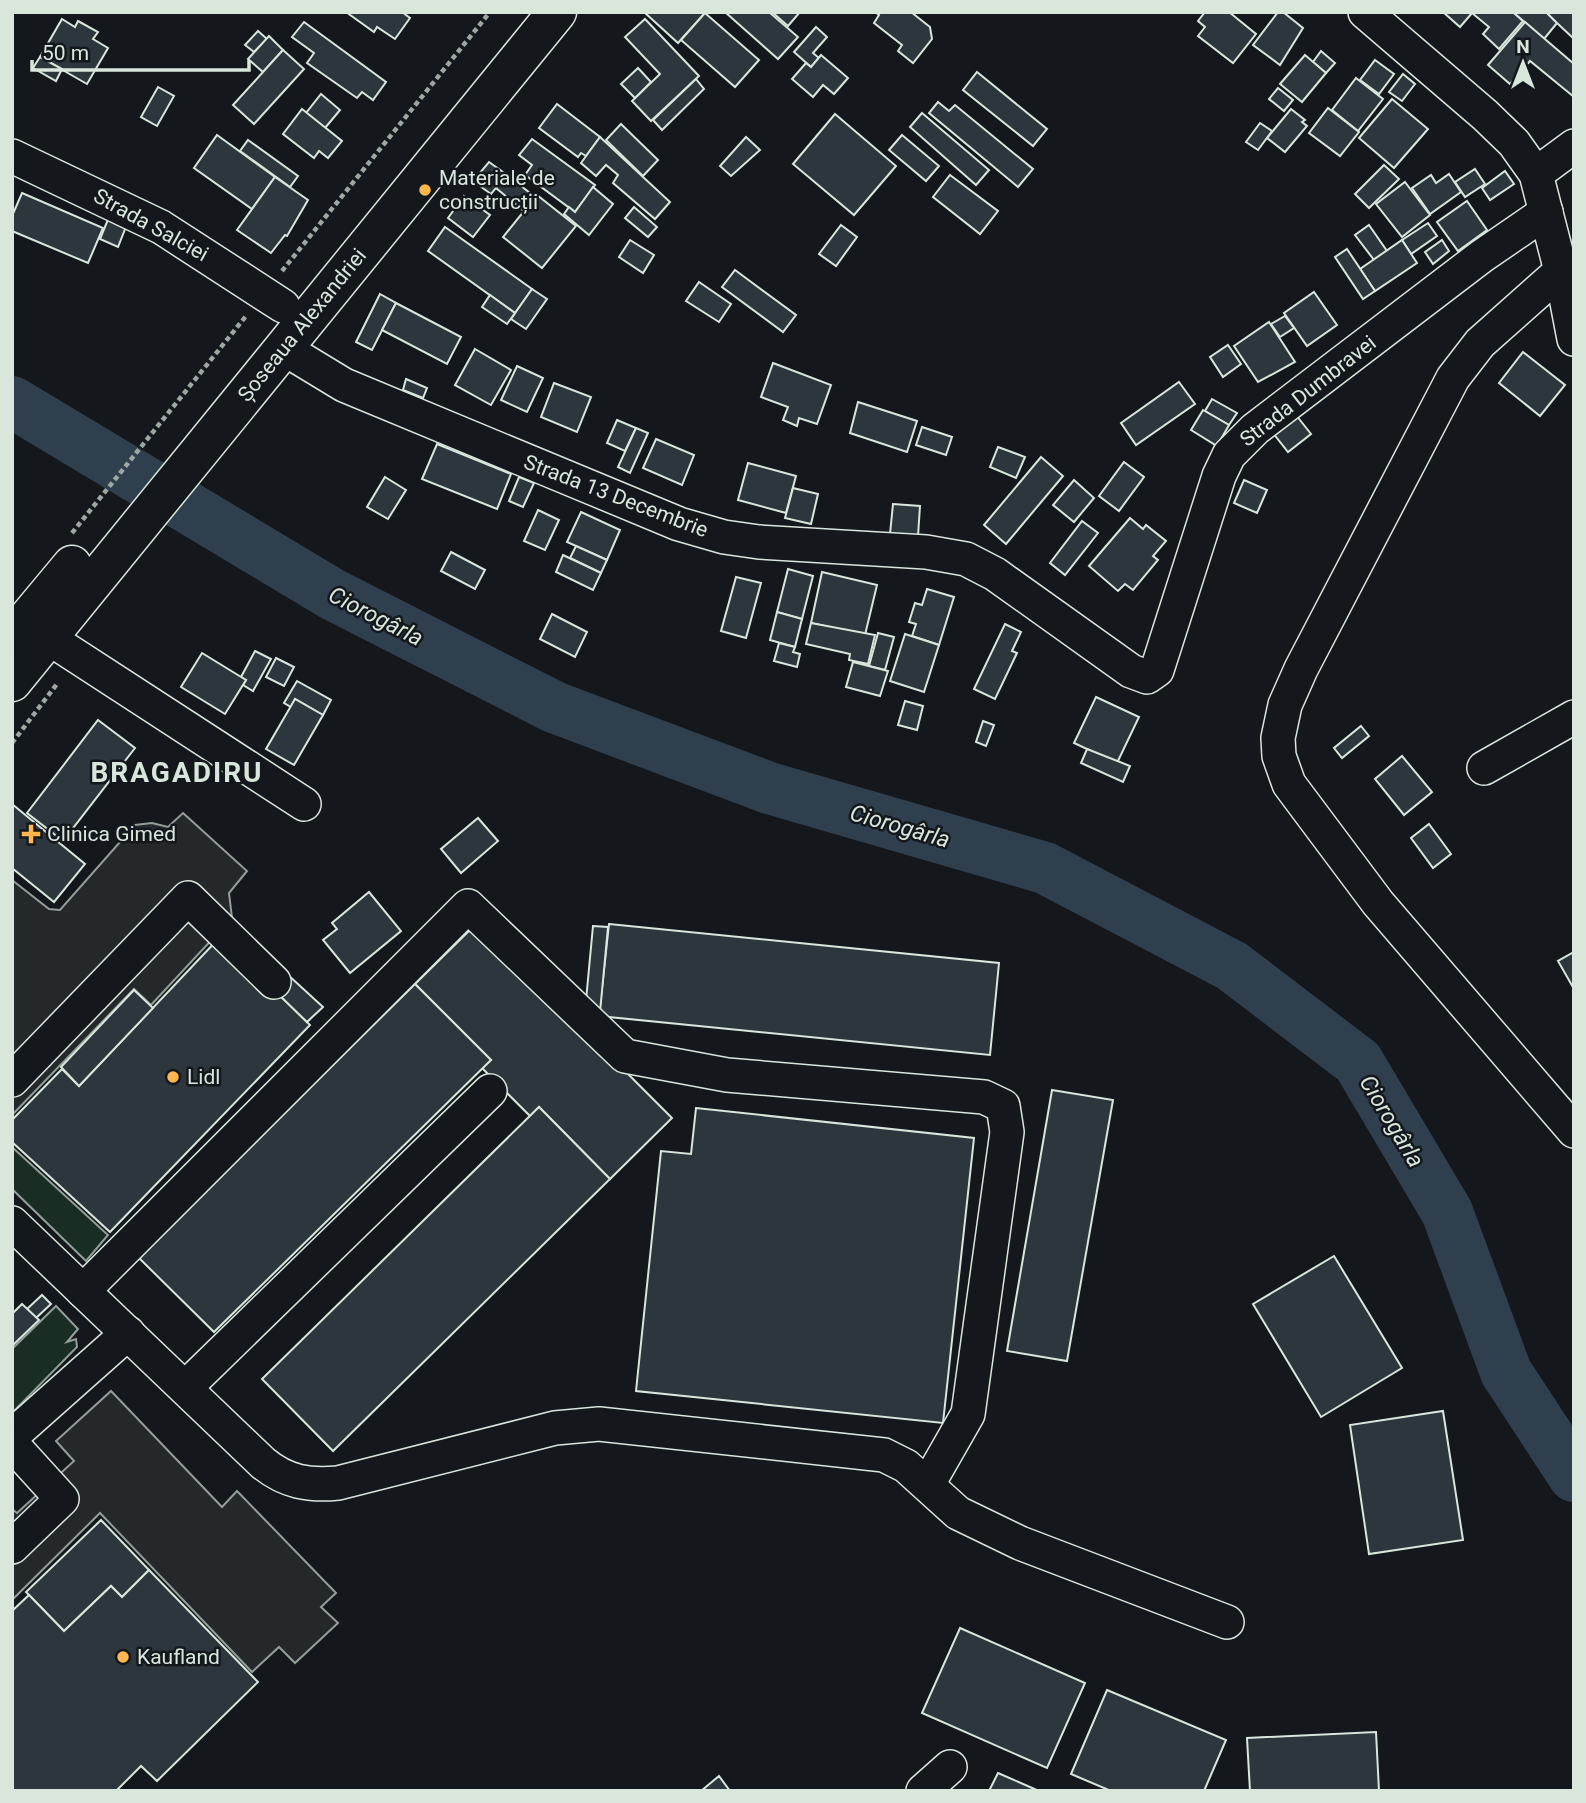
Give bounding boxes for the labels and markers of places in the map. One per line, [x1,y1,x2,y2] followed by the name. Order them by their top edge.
[439,166,555,215] place label: Materiale de construcții
[417,182,433,198] marker: Materiale de construcții
[47,822,176,846] place label: Clinica Gimed
[21,824,41,844] marker: Clinica Gimed
[187,1065,220,1089] place label: Lidl
[165,1069,181,1085] marker: Lidl
[137,1645,220,1669] place label: Kaufland
[115,1649,131,1665] marker: Kaufland

